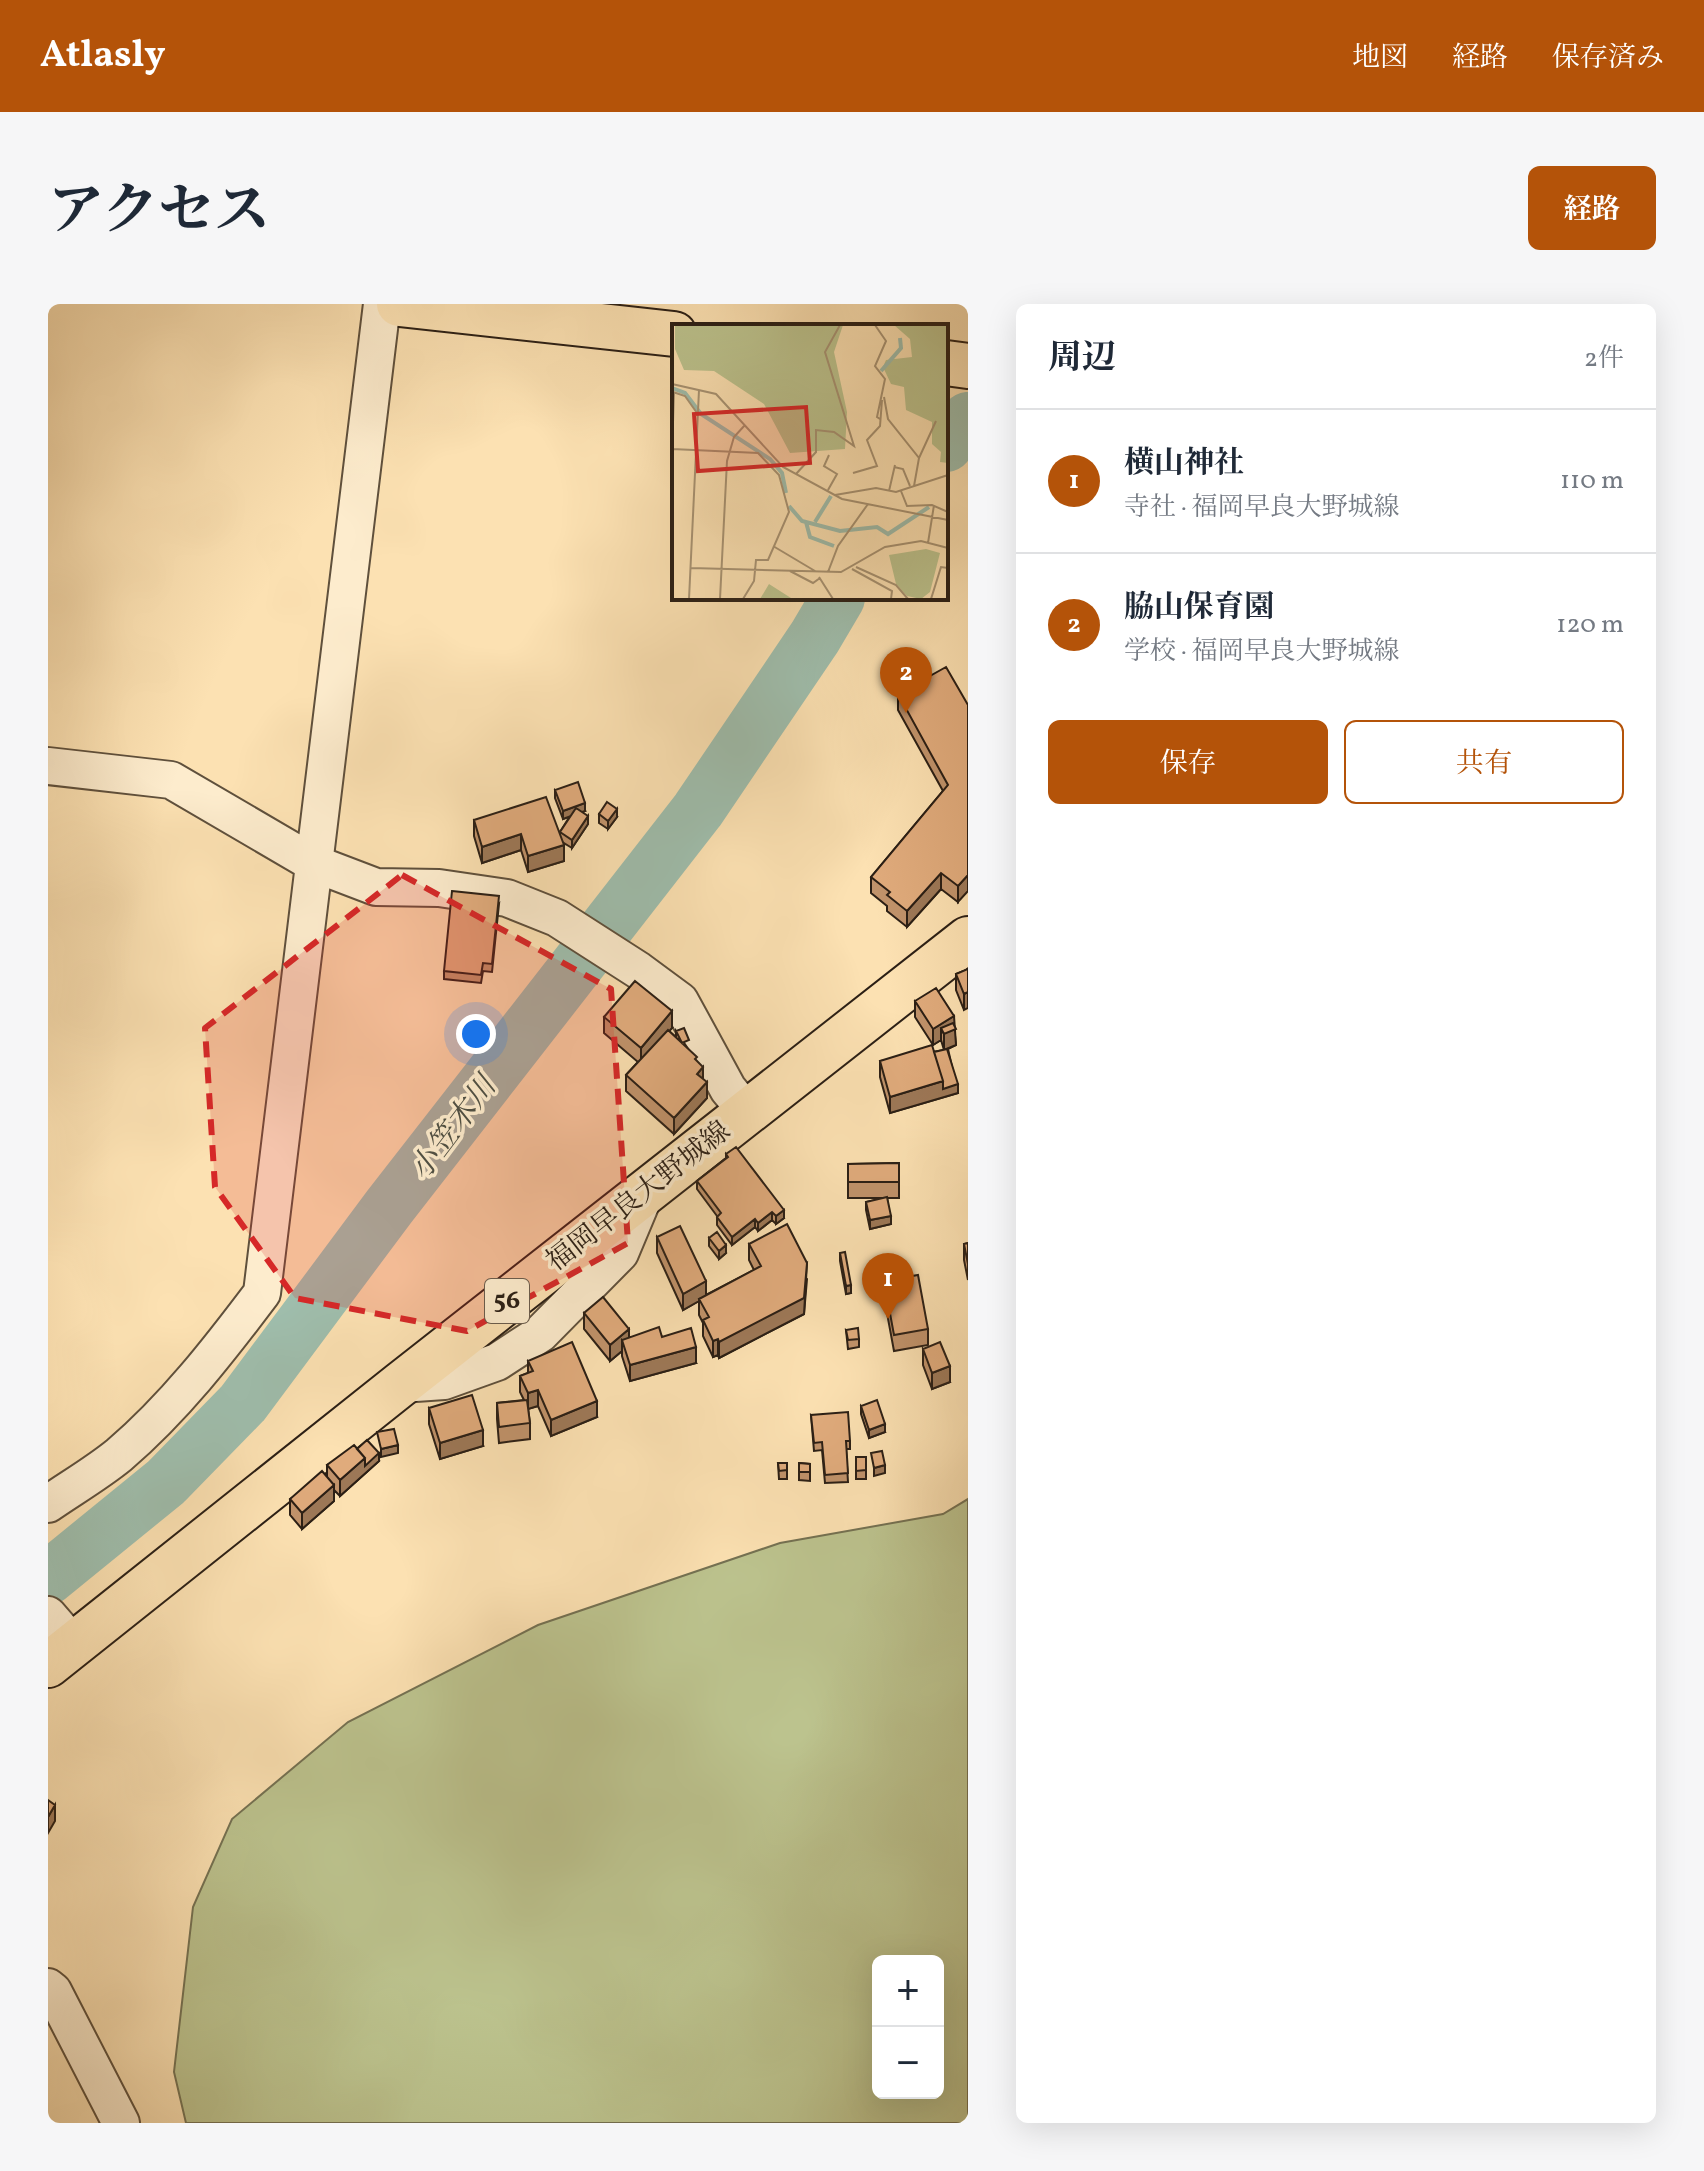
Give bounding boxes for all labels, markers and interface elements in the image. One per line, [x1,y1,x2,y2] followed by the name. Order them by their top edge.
[40,30,166,83] text: Atlasly
[1352,39,1408,78] text: 地図
[1452,39,1508,78] text: 経路
[1552,39,1664,78] text: 保存済み
[1528,166,1656,250] button: 経路
[48,175,270,253] text: アクセス
[672,324,948,600] inset map
[1048,336,1116,383] text: 周辺
[1584,341,1624,377] text: 2件
[1124,443,1244,485] text: 横山神社
[1069,463,1079,499] text: 1
[1560,463,1624,499] text: 110 m
[1124,490,1400,526] text: 寺社 · 福岡早良大野城線
[1124,587,1274,629] text: 脇山保育園
[1067,607,1081,643] text: 2
[1556,607,1624,643] text: 120 m
[1124,634,1400,670] text: 学校 · 福岡早良大野城線
[880,647,932,713] pin: 2
[1048,720,1328,804] button: 保存
[1344,720,1624,804] button: 共有
[456,1014,496,1054] your location
[401,1066,509,1190] water label: 小笠木川
[539,1113,739,1281] street label: 福岡早良大野城線
[862,1253,914,1319] pin: 1
[485,1279,529,1323] road number: 56
[872,1955,944,2099] map controls
[872,1955,944,2027] button: +
[872,2027,944,2099] button: −

